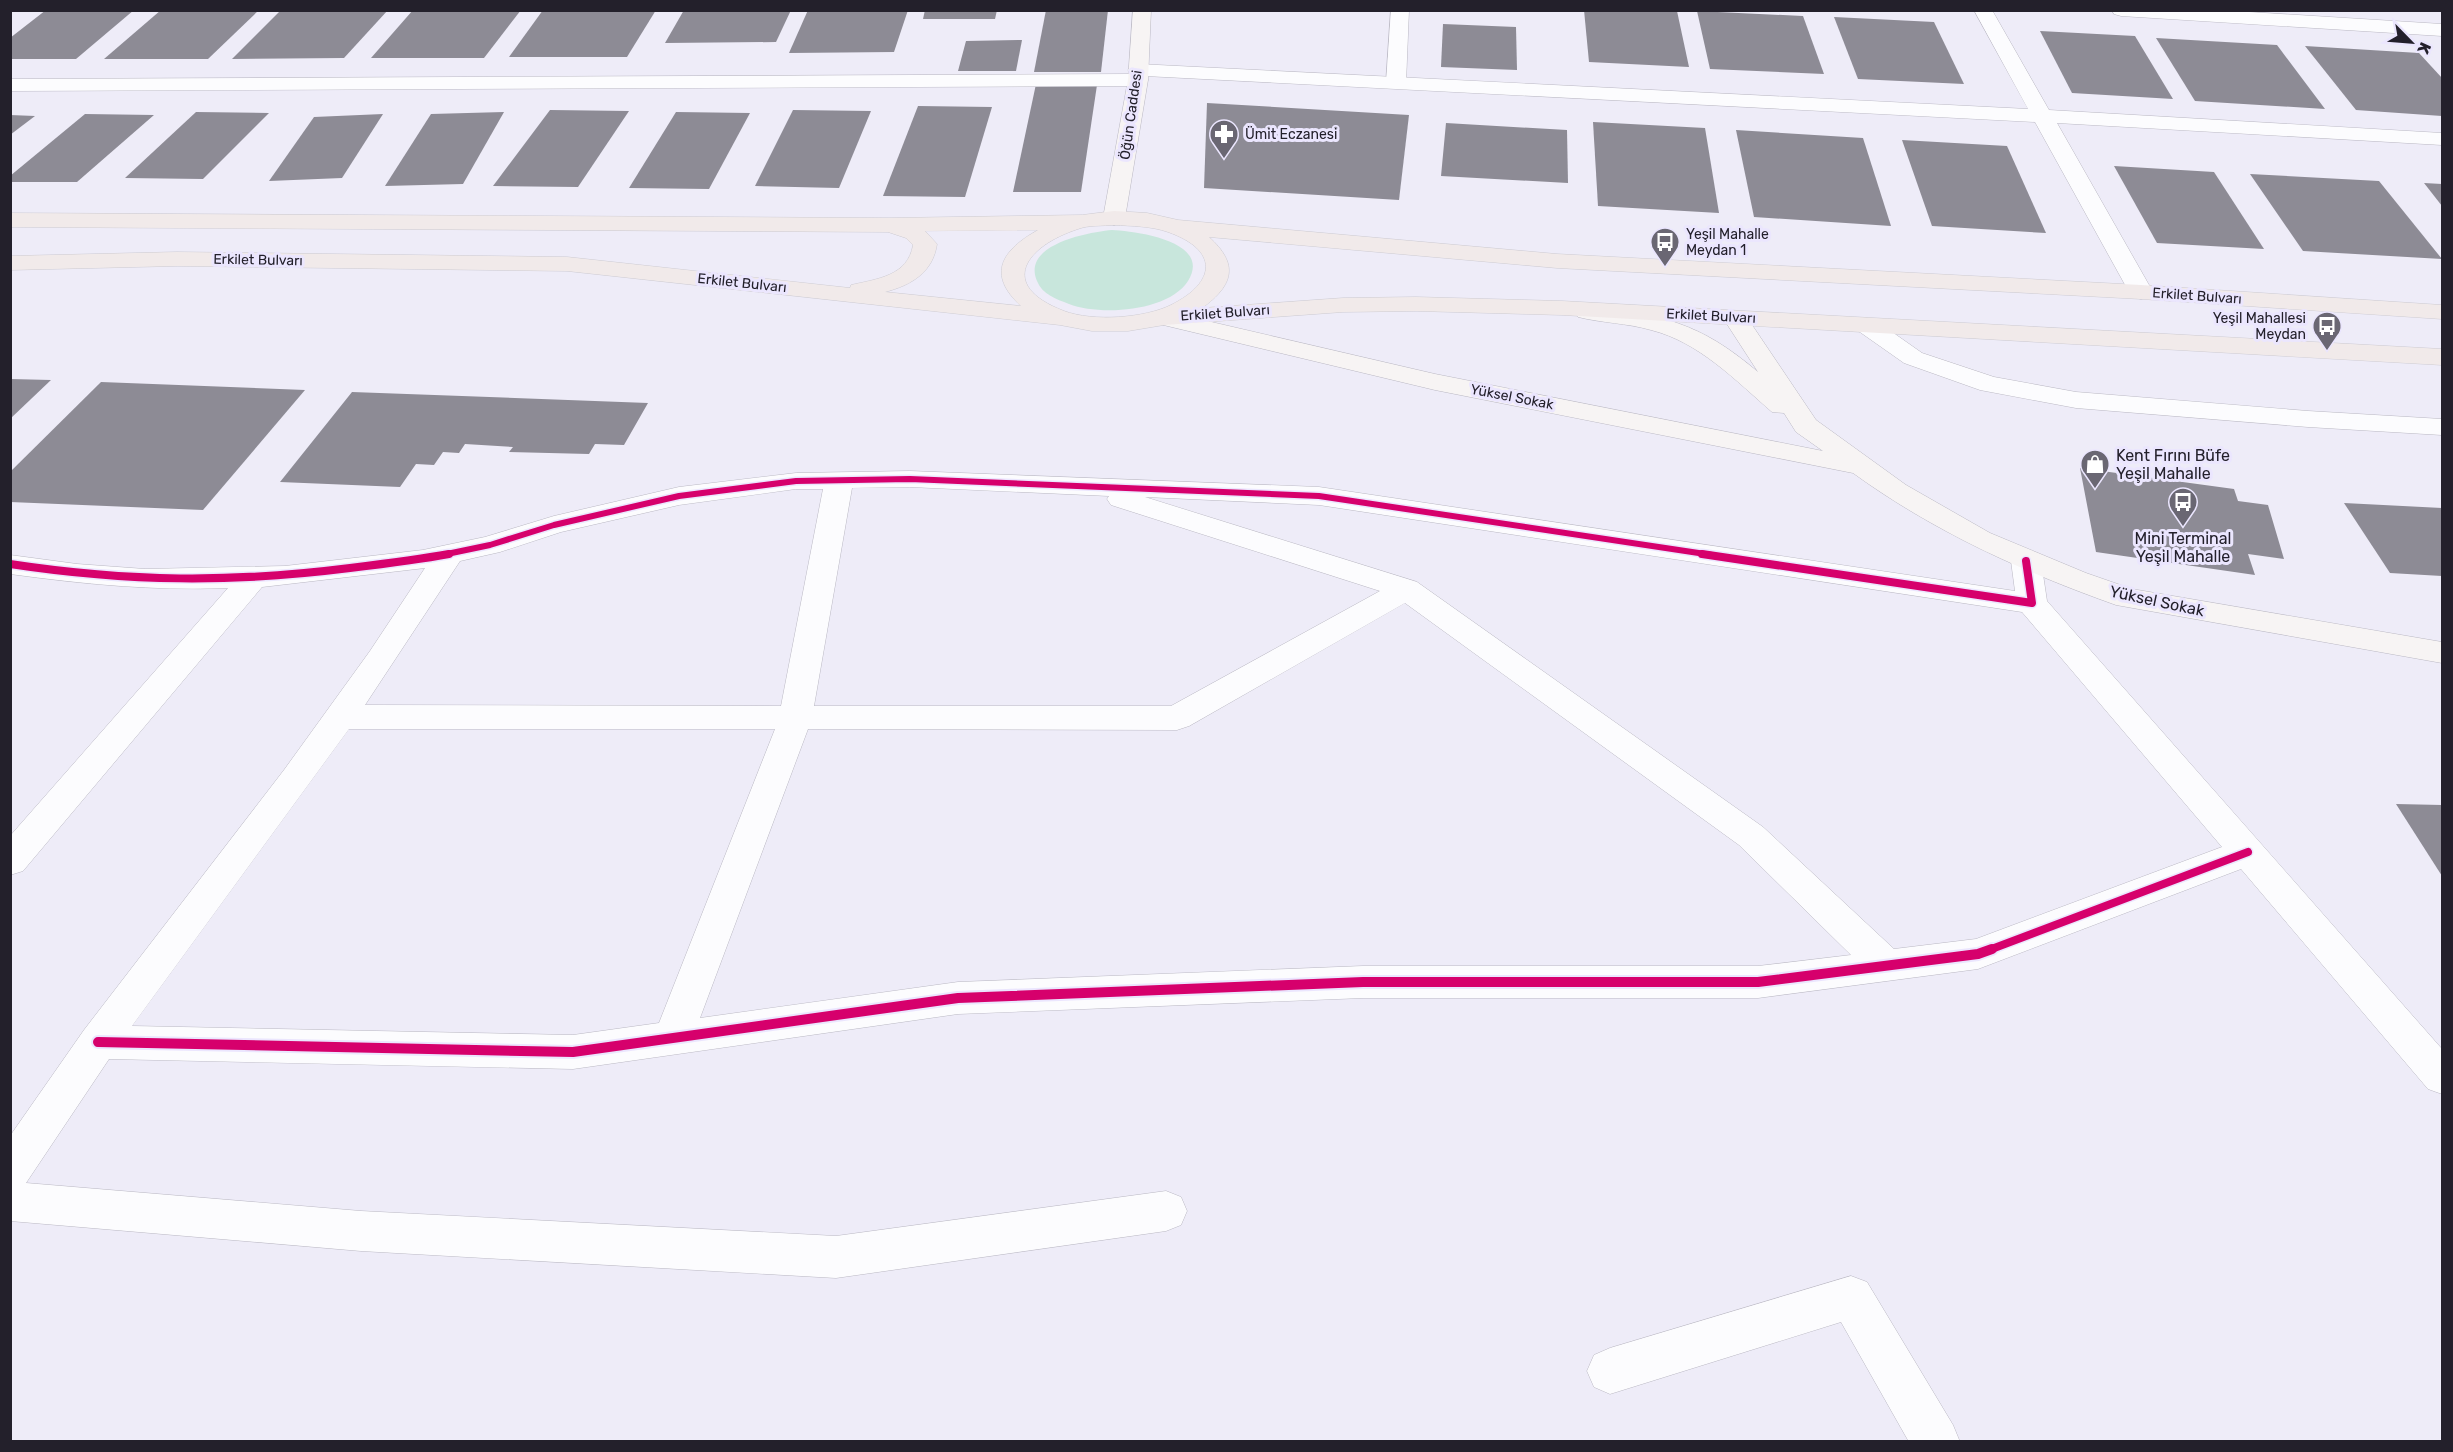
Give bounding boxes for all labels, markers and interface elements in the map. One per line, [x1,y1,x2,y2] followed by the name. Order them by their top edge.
[2381,12,2441,72] north arrow
[2413,39,2435,57] text: K
[1116,69,1146,161] street label: Öğün Caddesi
[1208,118,1240,160] pharmacy icon: Ümit Eczanesi
[1245,126,1337,143] place label: Ümit Eczanesi
[1649,226,1681,268] bus stop icon: Yeşil Mahalle Meydan 1
[1686,226,1769,259] place label: Yeşil Mahalle Meydan 1
[213,251,303,269] street label: Erkilet Bulvarı
[697,270,787,296] street label: Erkilet Bulvarı
[2152,284,2242,308] street label: Erkilet Bulvarı
[1180,301,1270,325] street label: Erkilet Bulvarı
[1666,305,1756,327] street label: Erkilet Bulvarı
[2213,310,2306,343] place label: Yeşil Mahallesi Meydan
[2311,310,2343,352] bus stop icon: Yeşil Mahallesi Meydan
[1469,381,1556,414] street label: Yüksel Sokak
[2116,446,2230,483] place label: Kent Fırını Büfe Yeşil Mahalle
[2079,448,2111,490] shop icon: Kent Fırını Büfe Yeşil Mahalle
[2167,486,2199,528] bus stop icon: Mini Terminal Yeşil Mahalle
[2135,529,2231,566] place label: Mini Terminal Yeşil Mahalle
[2108,582,2207,620] street label: Yüksel Sokak

